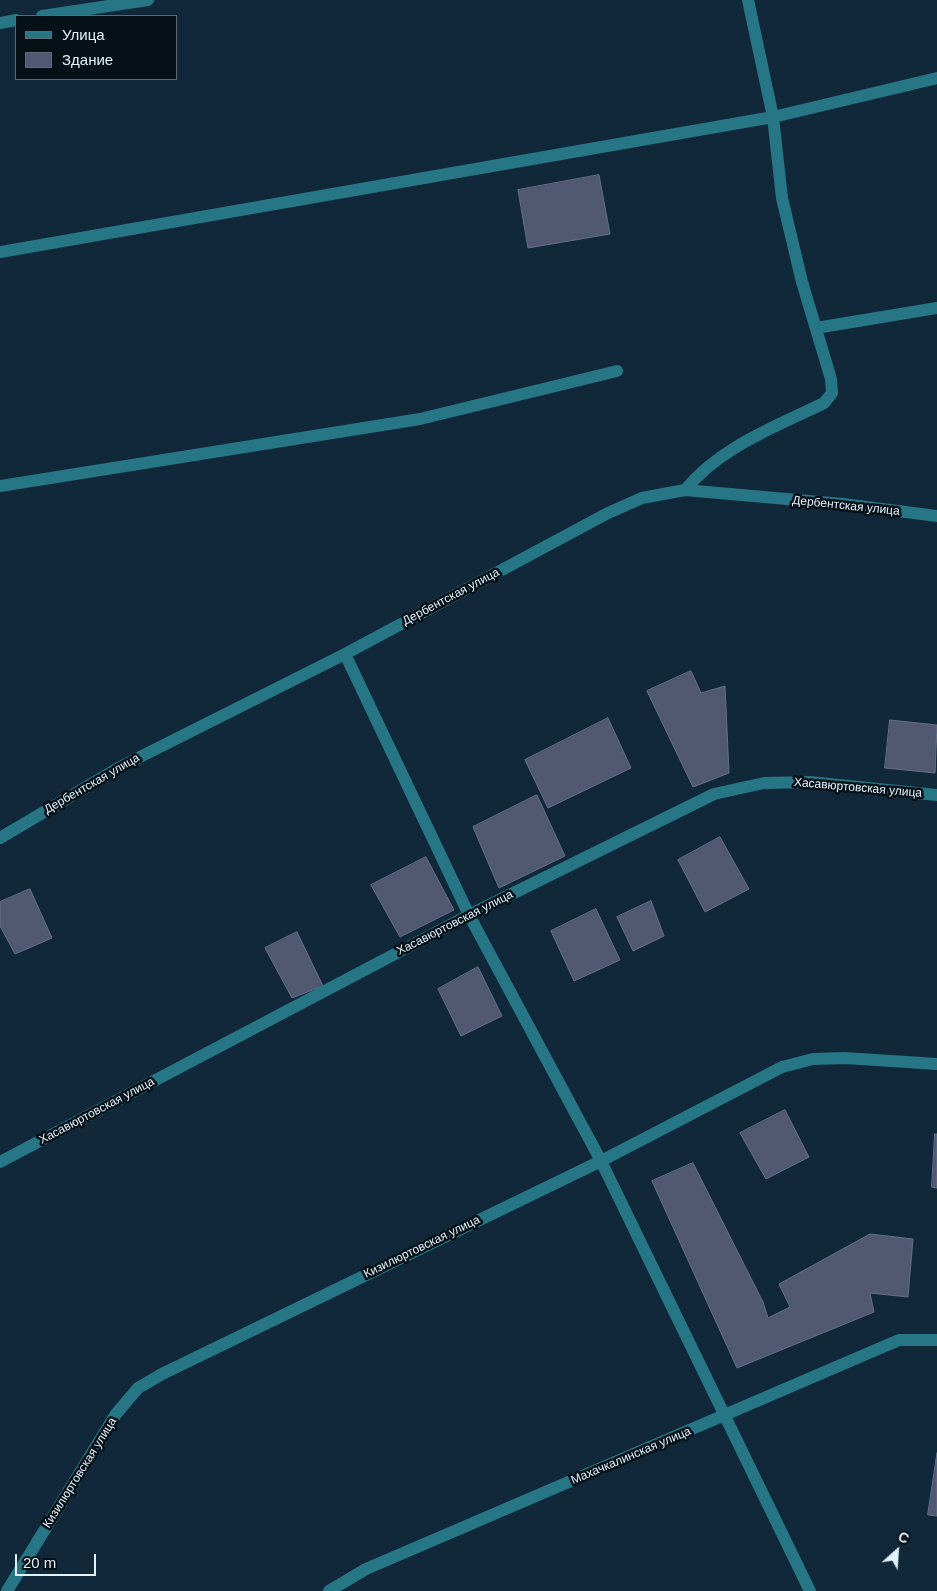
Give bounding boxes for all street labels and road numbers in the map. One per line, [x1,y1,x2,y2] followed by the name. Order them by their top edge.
[792,493,900,519] street label: Дербентская улица
[400,565,502,629] street label: Дербентская улица
[42,751,142,817] street label: Дербентская улица
[793,775,923,801] street label: Хасавюртовская улица
[395,887,515,959] street label: Хасавюртовская улица
[37,1074,157,1148] street label: Хасавюртовская улица
[362,1213,482,1281] street label: Кизилюртовская улица
[40,1415,120,1531] street label: Кизилюртовская улица
[569,1424,693,1488] street label: Махачкалинская улица

